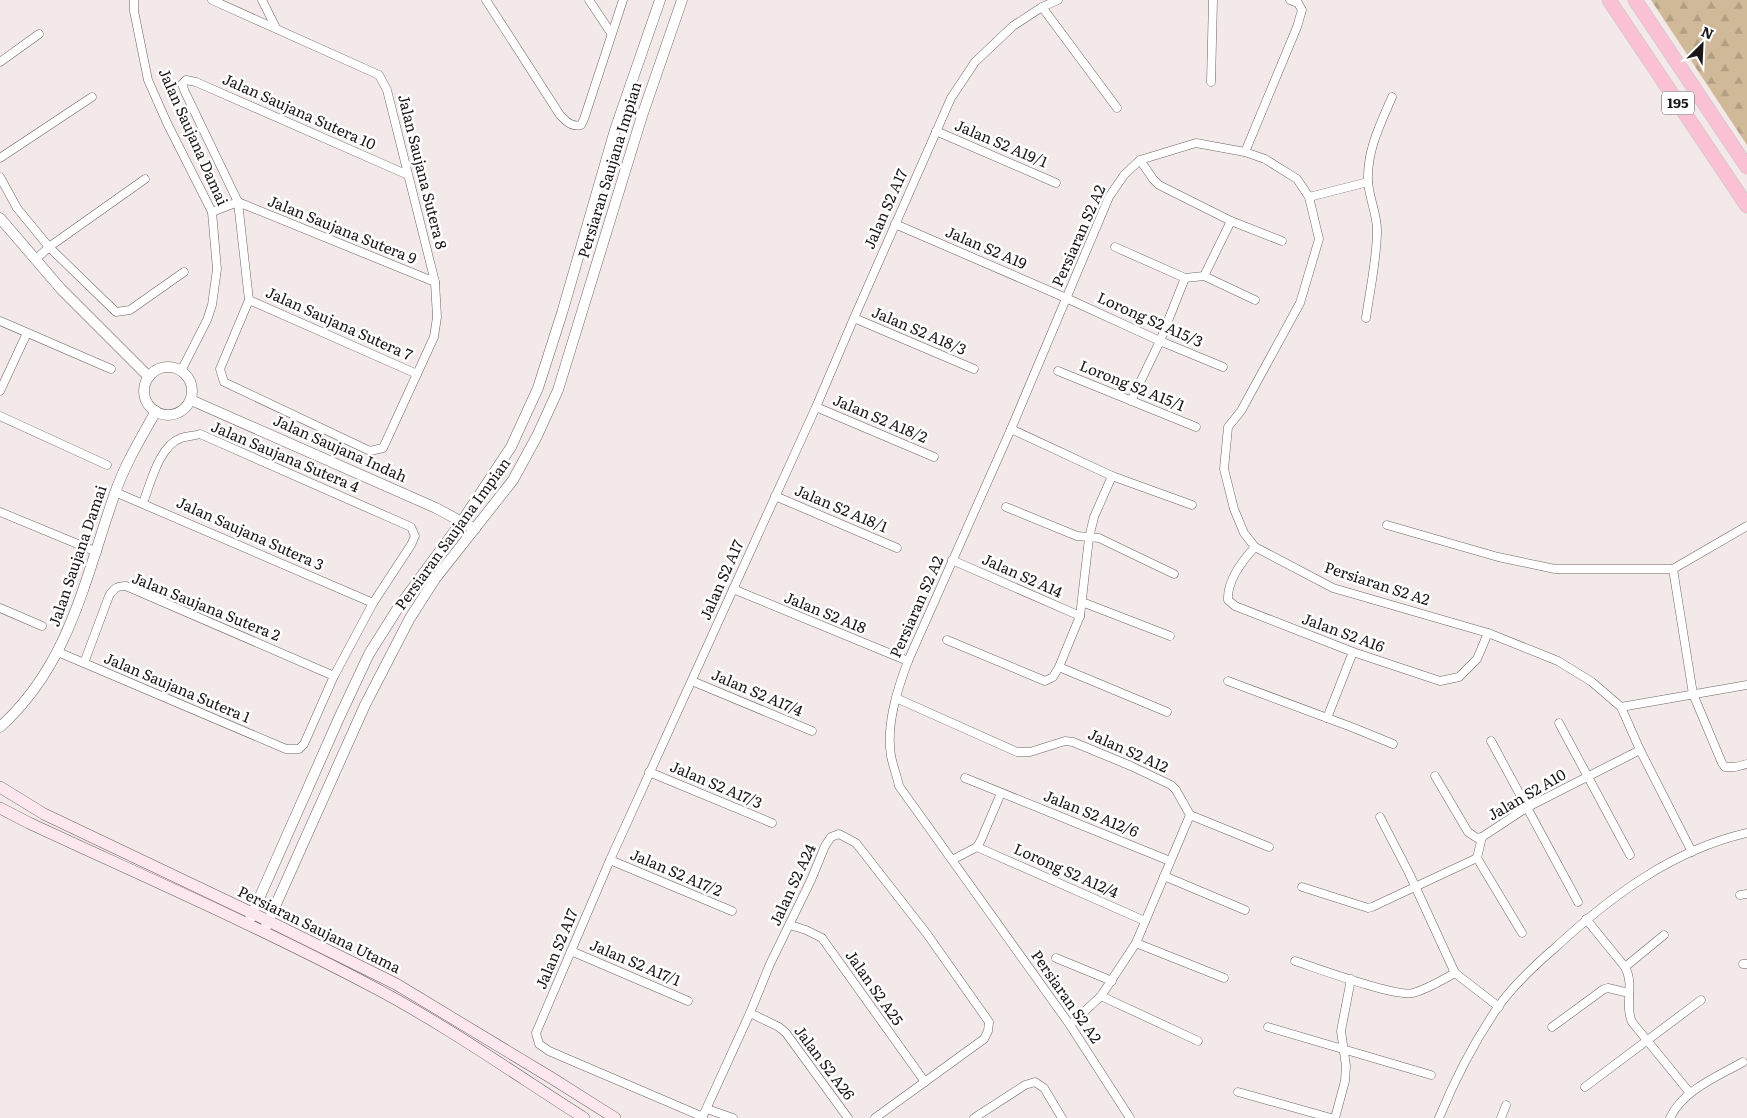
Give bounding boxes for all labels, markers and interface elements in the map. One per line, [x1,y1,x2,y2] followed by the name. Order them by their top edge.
[1677,20,1727,70] north arrow
[1698,21,1717,44] text: N
[154,64,235,209] street label: Jalan Saujana Damai
[219,66,380,155] street label: Jalan Saujana Sutera 10
[571,78,646,261] street label: Persiaran Saujana Impian
[393,92,454,252] street label: Jalan Saujana Sutera 8
[1662,92,1694,115] road number: 195
[952,113,1052,173] street label: Jalan S2 A19/1
[857,164,913,252] street label: Jalan S2 A17
[1045,180,1111,290] street label: Persiaran S2 A2
[265,188,421,269] street label: Jalan Saujana Sutera 9
[942,219,1031,274] street label: Jalan S2 A19
[263,280,417,366] street label: Jalan Saujana Sutera 7
[1094,285,1207,352] street label: Lorong S2 A15/3
[869,299,971,360] street label: Jalan S2 A18/3
[1076,353,1189,416] street label: Lorong S2 A15/1
[830,387,932,448] street label: Jalan S2 A18/2
[270,408,411,488] street label: Jalan Saujana Indah
[208,414,363,497] street label: Jalan Saujana Sutera 4
[389,452,515,614] street label: Persiaran Saujana Impian
[791,478,892,538] street label: Jalan S2 A18/1
[42,482,112,629] street label: Jalan Saujana Damai
[173,490,328,575] street label: Jalan Saujana Sutera 3
[693,535,749,623] street label: Jalan S2 A17
[979,547,1067,603] street label: Jalan S2 A14
[883,551,949,661] street label: Persiaran S2 A2
[1322,555,1434,611] street label: Persiaran S2 A2
[129,565,285,646] street label: Jalan Saujana Sutera 2
[781,585,870,639] street label: Jalan S2 A18
[1299,606,1388,657] street label: Jalan S2 A16
[101,645,254,728] street label: Jalan Saujana Sutera 1
[708,662,807,721] street label: Jalan S2 A17/4
[1085,722,1173,778] street label: Jalan S2 A12
[667,754,766,813] street label: Jalan S2 A17/3
[1483,762,1570,825] street label: Jalan S2 A10
[1041,783,1142,842] street label: Jalan S2 A12/6
[1011,836,1123,903] street label: Lorong S2 A12/4
[763,840,821,929] street label: Jalan S2 A24
[627,842,727,902] street label: Jalan S2 A17/2
[234,879,406,979] street label: Persiaran Saujana Utama
[528,904,583,992] street label: Jalan S2 A17
[587,932,685,991] street label: Jalan S2 A17/1
[841,945,910,1030] street label: Jalan S2 A25
[1026,945,1108,1048] street label: Persiaran S2 A2
[790,1020,861,1104] street label: Jalan S2 A26

